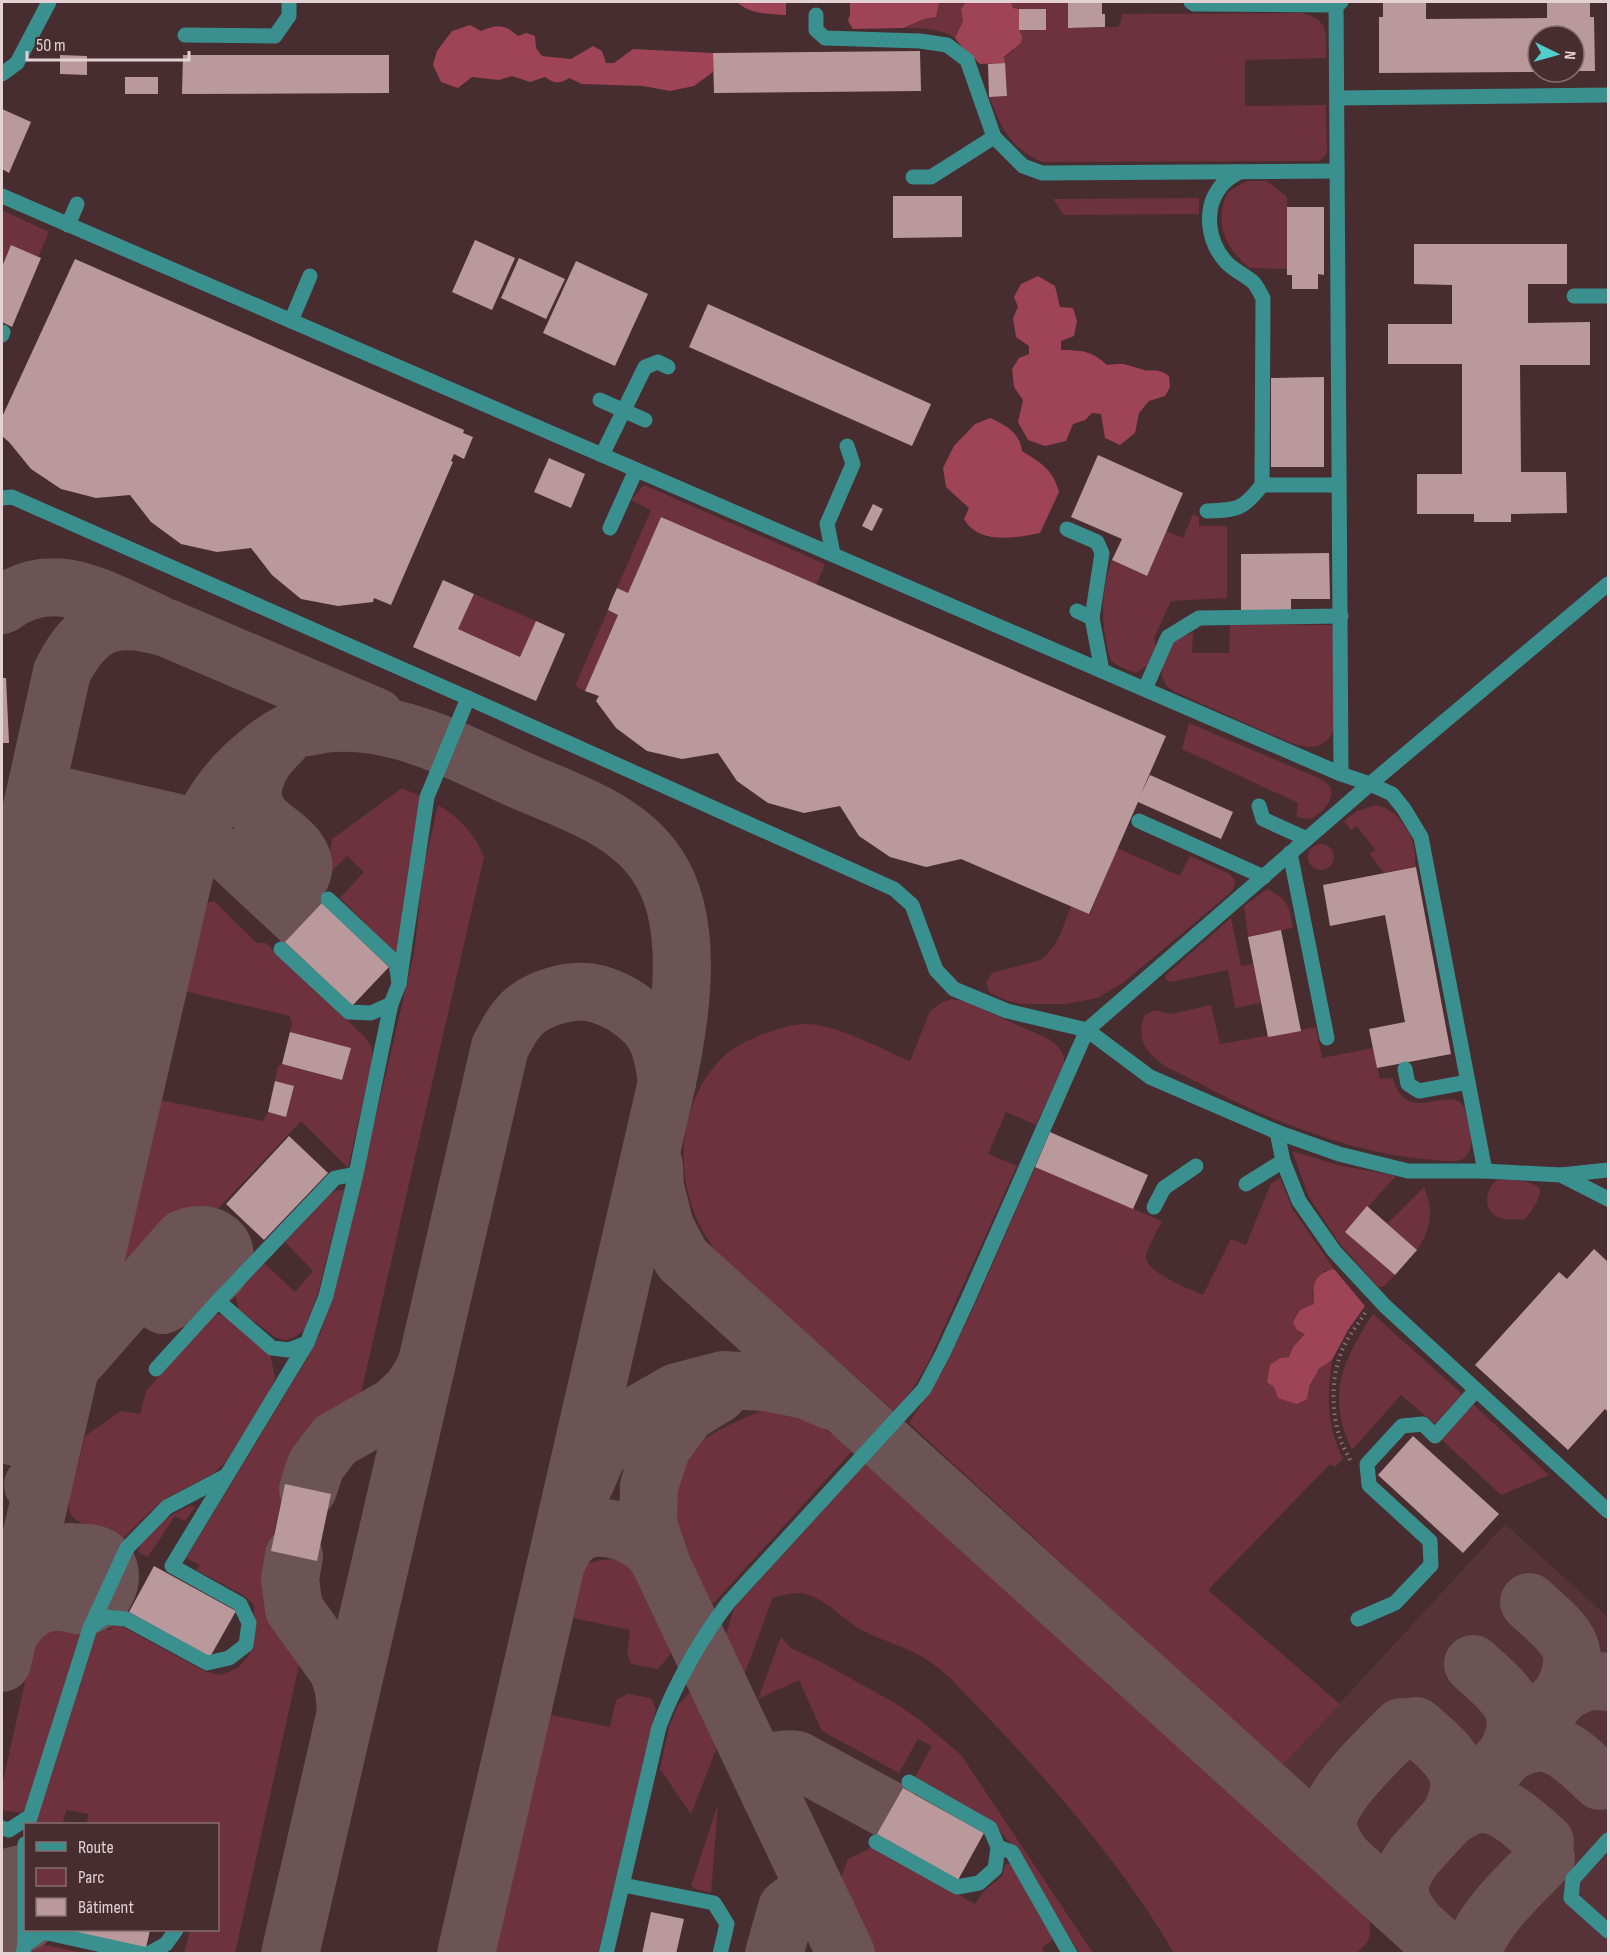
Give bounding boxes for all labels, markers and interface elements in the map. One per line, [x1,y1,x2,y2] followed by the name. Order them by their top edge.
[27,24,189,62] scale bar
[1526,24,1586,84] north arrow
[36,35,66,56] text: 50 m
[1560,50,1579,60] text: N
[24,1823,219,1931] legend
[78,1837,114,1858] text: Route
[78,1867,104,1888] text: Parc
[78,1897,134,1918] text: Bâtiment

